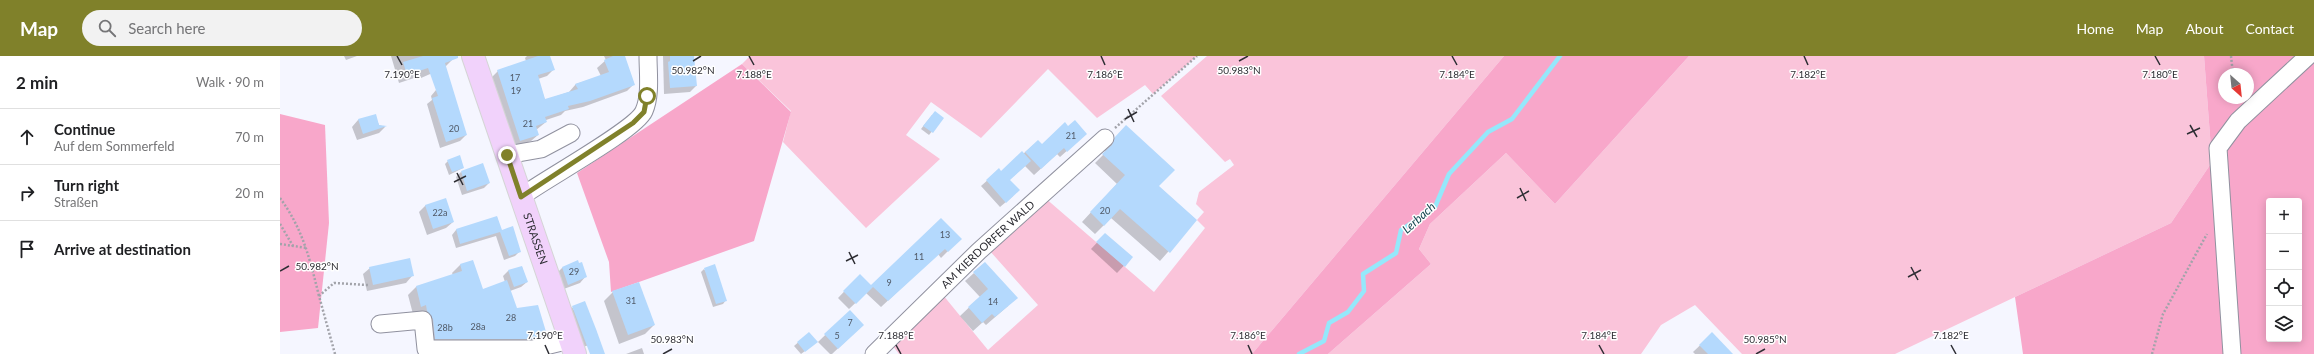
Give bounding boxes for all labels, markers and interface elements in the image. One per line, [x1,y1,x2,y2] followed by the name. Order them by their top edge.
[82,10,362,46] search box
[20,17,58,40] text: Map
[96,17,118,39] icon: search
[128,19,206,37] text: Search here
[2076,20,2114,37] text: Home
[2136,20,2163,37] text: Map
[2185,20,2223,37] text: About
[2245,20,2294,37] text: Contact
[671,64,715,76] text: 50.982°N
[1217,64,1261,76] text: 50.983°N
[384,68,420,80] text: 7.190°E
[736,68,772,80] text: 7.188°E
[1087,68,1123,80] text: 7.186°E
[1439,68,1475,80] text: 7.184°E
[1790,68,1826,80] text: 7.182°E
[2142,68,2178,80] text: 7.180°E
[2218,68,2254,104] north arrow
[16,72,58,93] text: 2 min
[510,72,520,83] house number: 17
[196,74,264,90] text: Walk · 90 m
[511,85,521,96] house number: 19
[638,87,656,105] route start
[523,118,533,129] house number: 21
[54,120,115,138] text: Continue
[449,123,459,134] house number: 20
[16,126,38,148] icon: ahead
[235,129,264,145] text: 70 m
[1066,130,1076,141] house number: 21
[54,138,175,154] text: Auf dem Sommerfeld
[498,146,516,164] route end
[54,176,119,194] text: Turn right
[16,182,38,204] icon: right
[235,185,264,201] text: 20 m
[54,194,98,210] text: Straßen
[938,197,1037,291] street label: AM KIERDORFER WALD
[2266,198,2302,342] map controls
[2266,198,2302,234] button: +
[1399,199,1438,236] water label: Lerbach
[1100,205,1110,216] house number: 20
[433,207,447,218] house number: 22a
[521,211,551,266] street label: STRASSEN
[940,229,950,240] house number: 13
[2266,234,2302,270] button: −
[16,238,38,260] icon: arrive
[54,240,191,258] text: Arrive at destination
[914,251,924,262] house number: 11
[295,260,339,272] text: 50.982°N
[569,266,579,277] house number: 29
[2266,270,2302,306] button: locate
[886,277,892,288] house number: 9
[626,295,636,306] house number: 31
[988,296,998,307] house number: 14
[2266,306,2302,342] button: layers
[506,312,516,323] house number: 28
[847,317,853,328] house number: 7
[471,321,485,332] house number: 28a
[437,322,453,333] house number: 28b
[527,329,563,341] text: 7.190°E
[878,329,914,341] text: 7.188°E
[1230,329,1266,341] text: 7.186°E
[1581,329,1617,341] text: 7.184°E
[1933,329,1969,341] text: 7.182°E
[834,330,840,341] house number: 5
[650,333,694,345] text: 50.983°N
[1743,333,1787,345] text: 50.985°N

